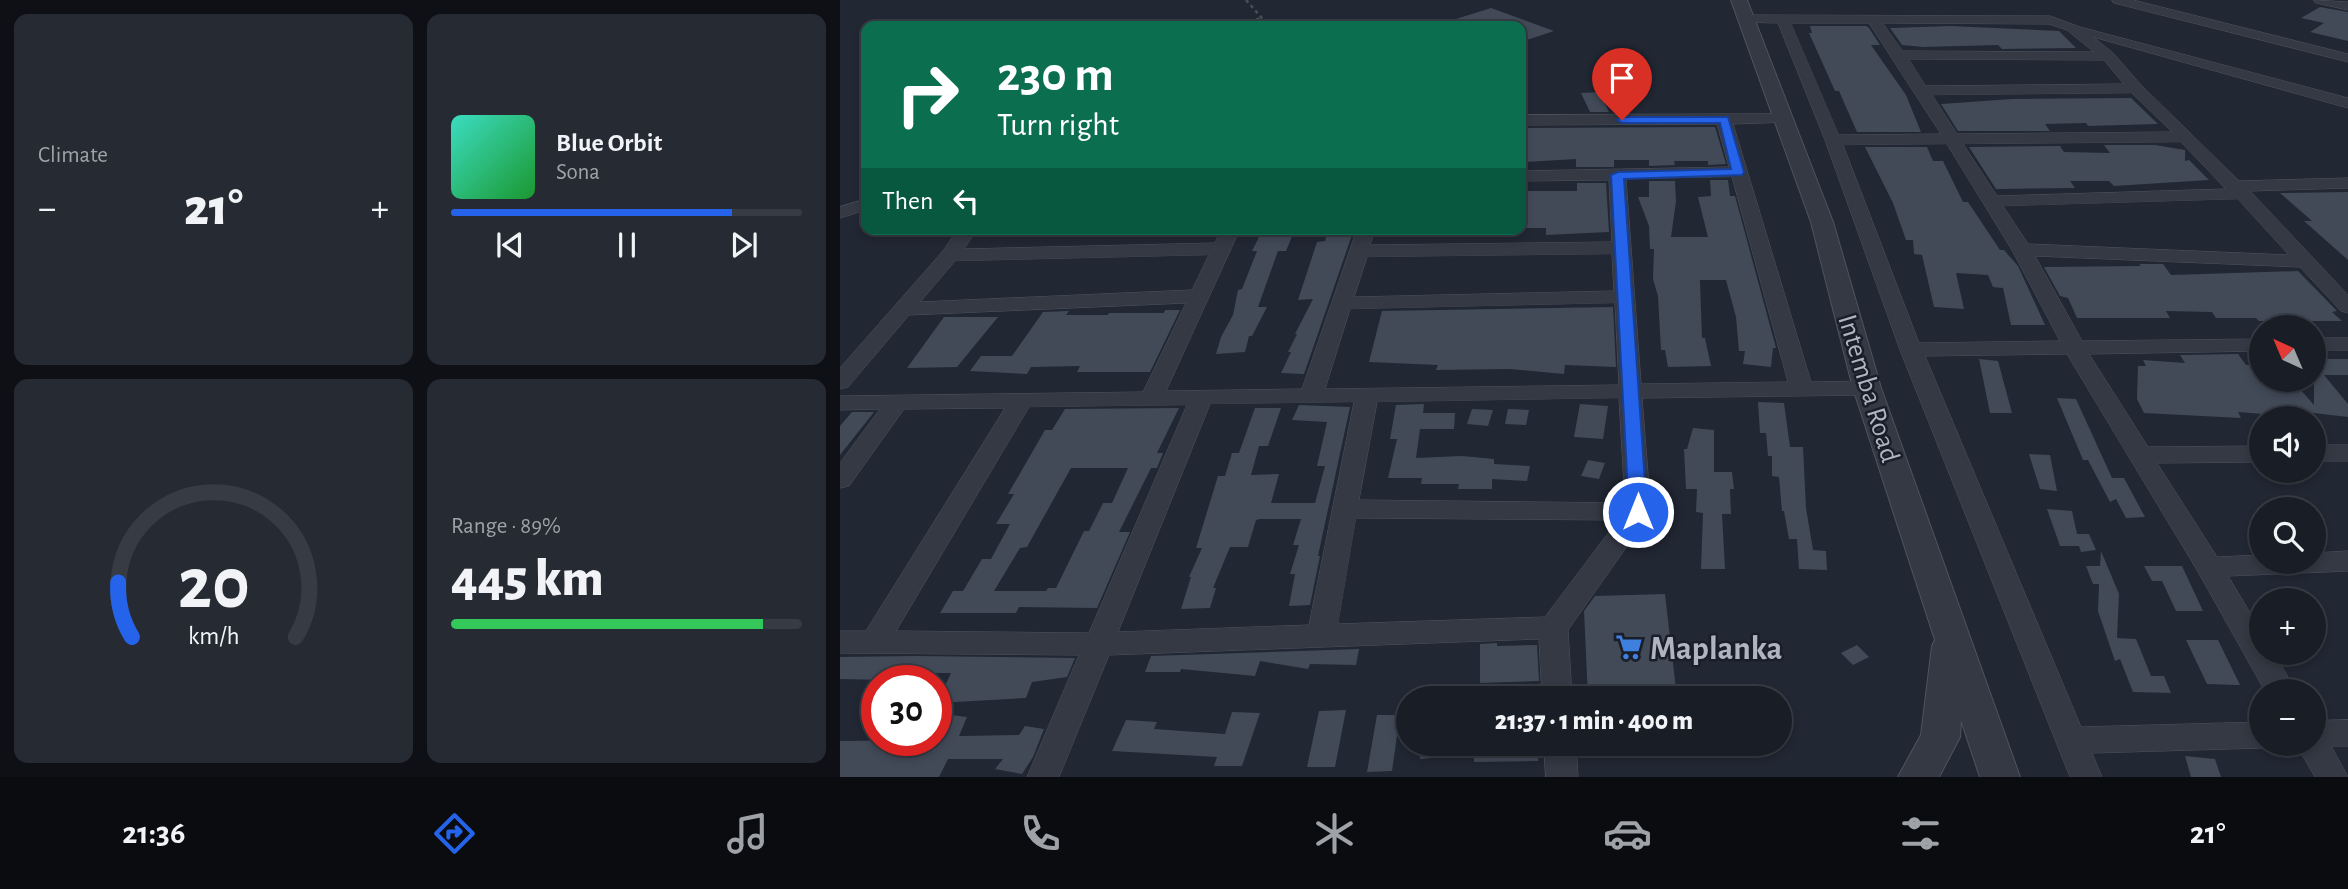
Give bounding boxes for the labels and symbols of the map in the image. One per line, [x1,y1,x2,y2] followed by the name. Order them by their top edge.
[1592,48,1652,120] pin
[1832,311,1904,466] street label: Intemba Road
[2249,315,2326,392] north arrow
[1601,475,1675,549] position arrow
[1614,632,1644,662] supermarket icon: Maplanka
[1650,633,1783,666] place label: Maplanka
[861,665,952,756] speed limit sign: 30

